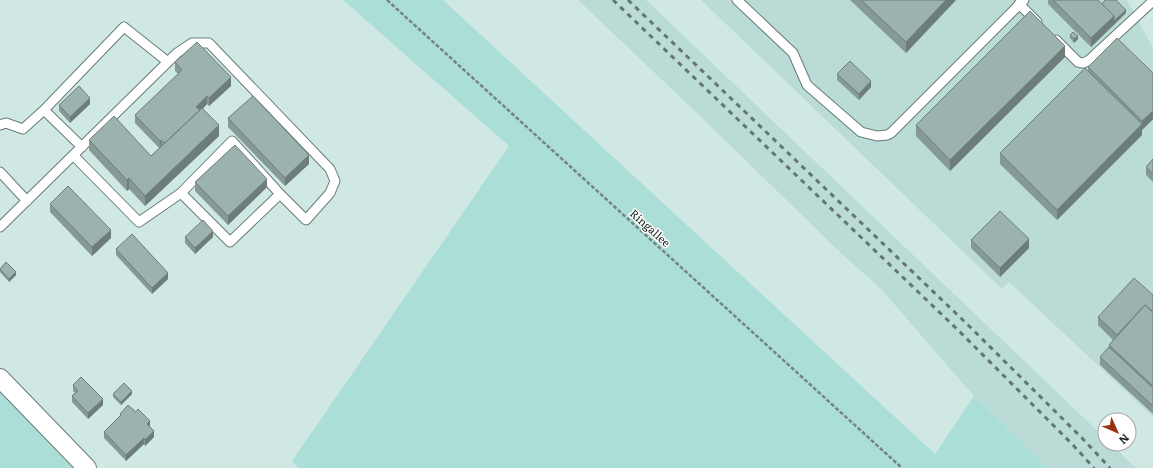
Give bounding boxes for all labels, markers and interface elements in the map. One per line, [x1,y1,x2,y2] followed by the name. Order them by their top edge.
[627,205,675,250] street label: Ringallee
[1097,412,1137,452] north arrow
[1116,431,1134,449] text: N

